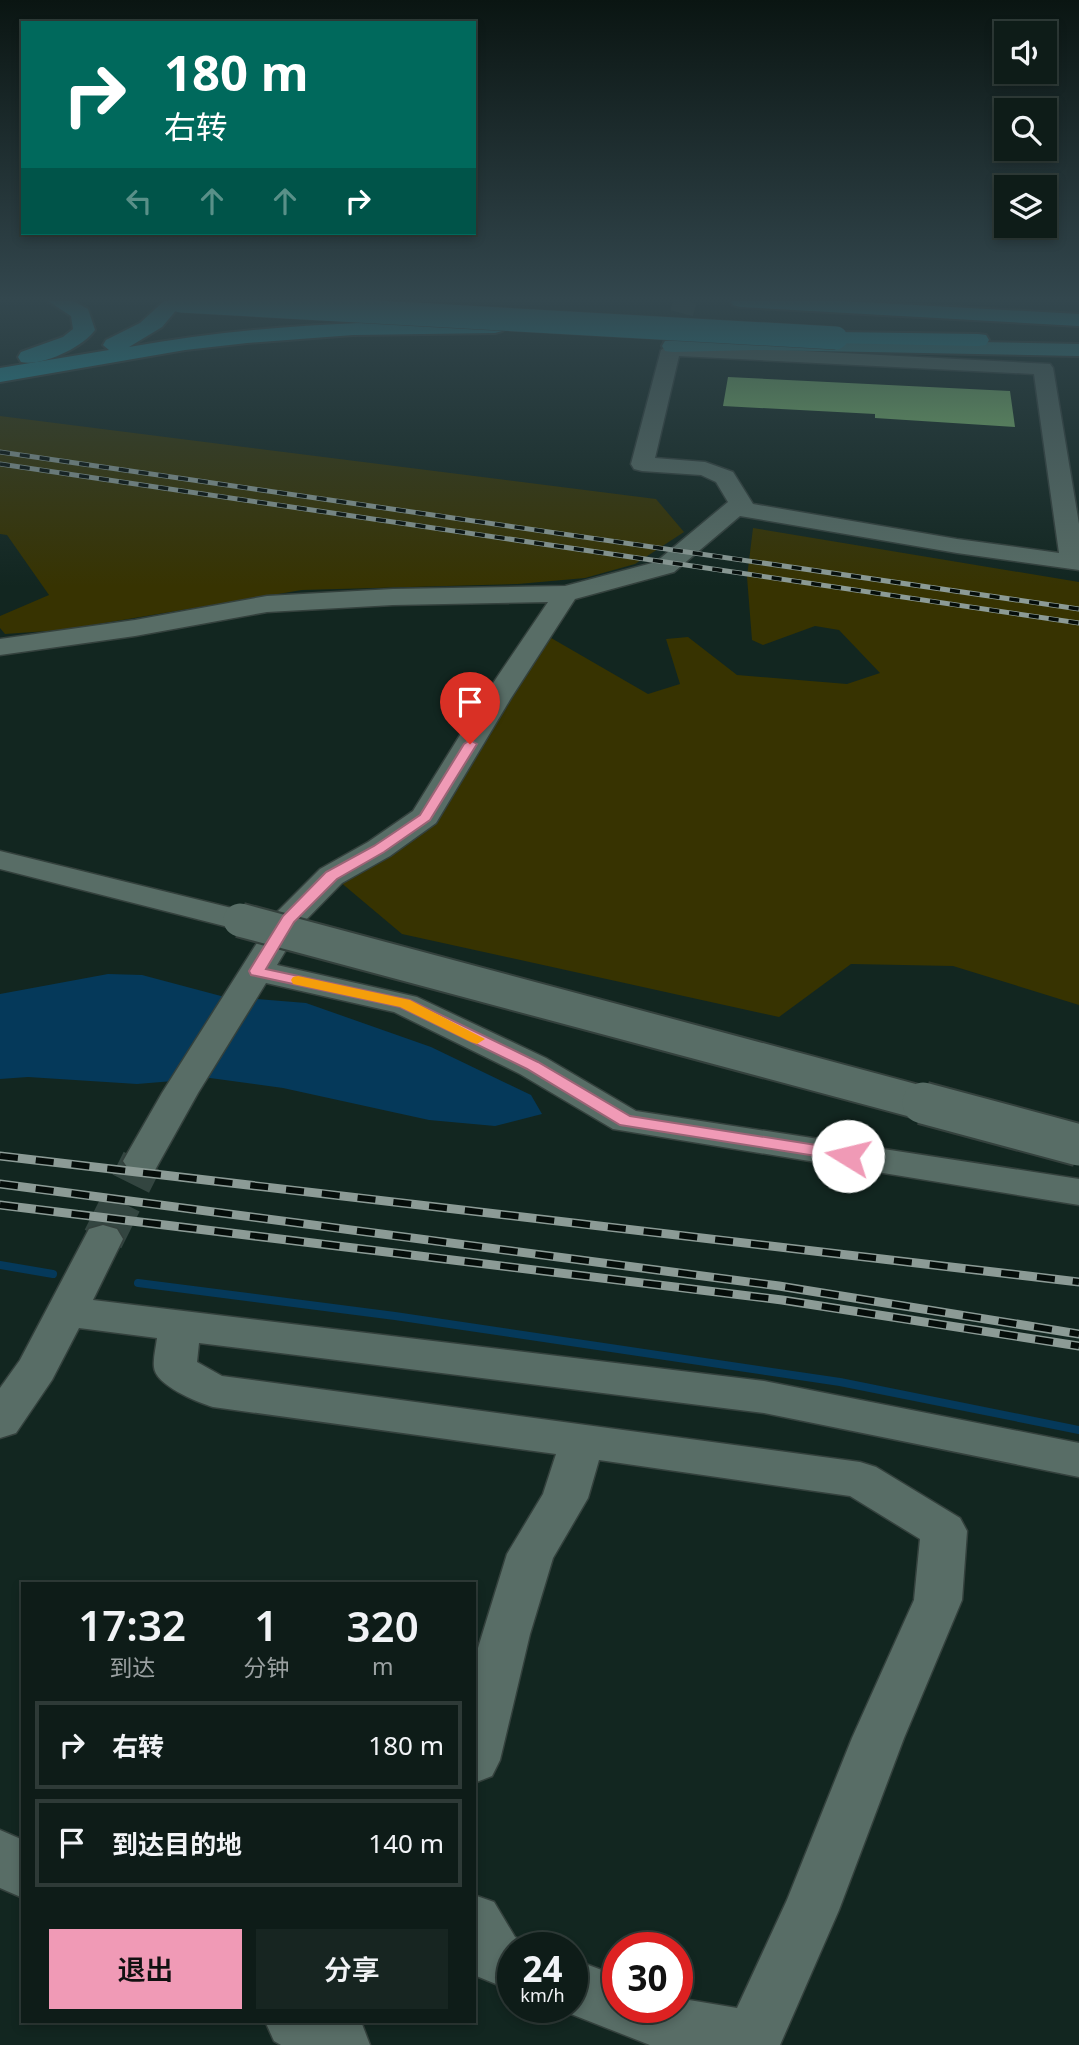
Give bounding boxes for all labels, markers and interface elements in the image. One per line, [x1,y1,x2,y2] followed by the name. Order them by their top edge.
[994,21,1057,238] map controls
[994,21,1057,84] button: sound
[164,39,309,105] text: 180 m
[49,49,140,140] icon: right
[994,98,1057,161] button: search
[164,105,228,148] text: 右转
[994,175,1057,238] button: layers
[120,182,158,220] icon: left
[193,182,231,220] icon: ahead
[266,182,304,220] icon: ahead
[339,182,377,220] icon: right
[440,672,500,744] pin
[451,683,489,721] icon: arrive
[811,1119,885,1193] position arrow
[78,1596,186,1653] text: 17:32
[254,1596,278,1653] text: 1
[347,1597,419,1654] text: 320
[372,1650,393,1682] text: m
[109,1651,155,1683] text: 到达
[243,1651,289,1683] text: 分钟
[53,1726,91,1764] icon: right
[368,1727,444,1763] text: 180 m
[112,1728,164,1764] text: 右转
[53,1824,91,1862] icon: arrive
[368,1825,444,1861] text: 140 m
[112,1826,242,1862] text: 到达目的地
[49,1929,242,2009] button: 退出
[256,1929,448,2009] button: 分享
[602,1932,693,2023] speed limit sign: 30
[522,1945,563,1992] text: 24
[520,1983,565,2007] text: km/h

